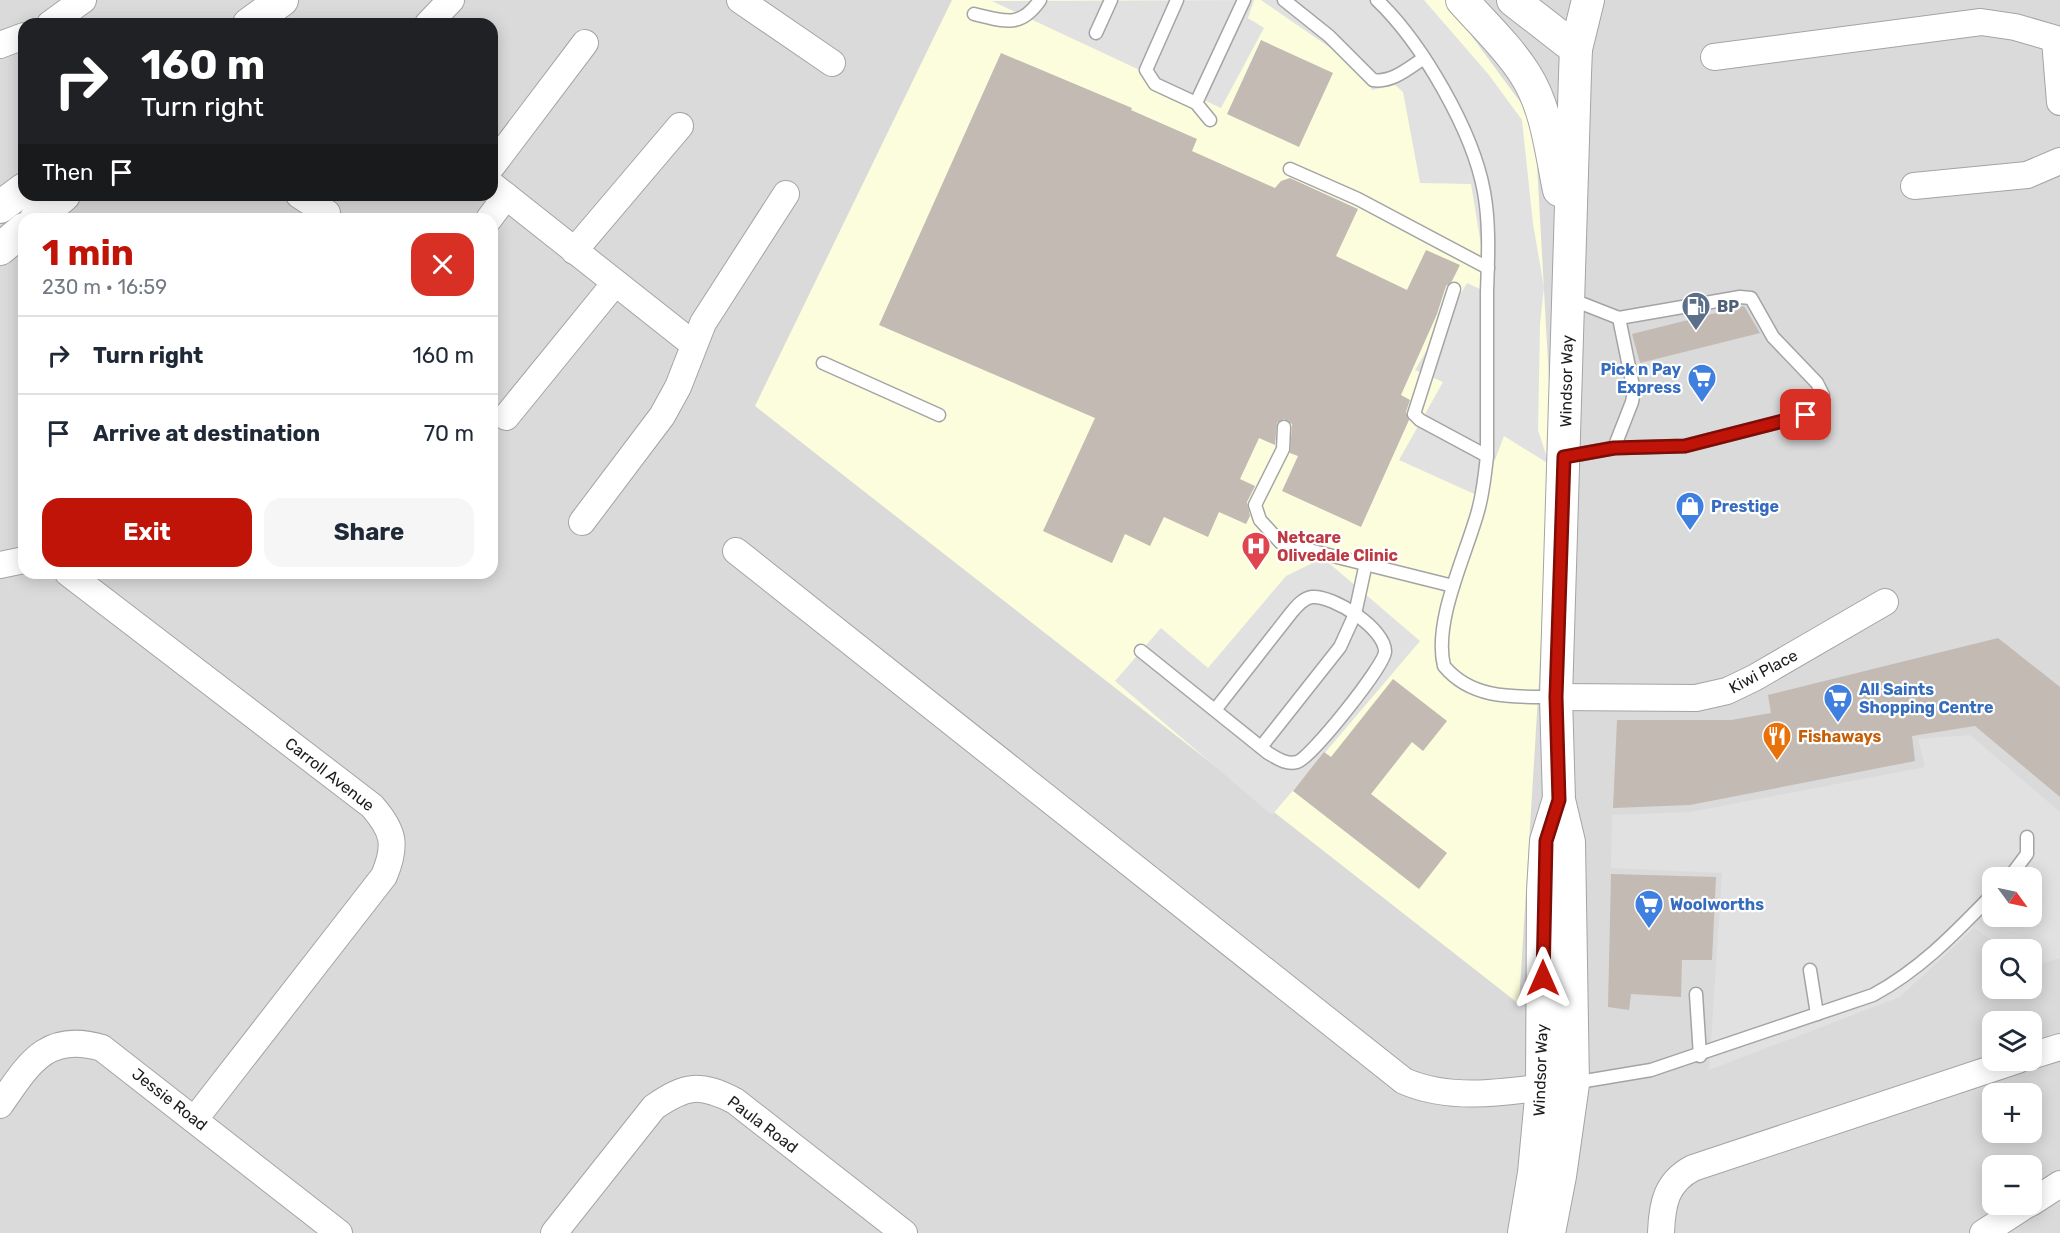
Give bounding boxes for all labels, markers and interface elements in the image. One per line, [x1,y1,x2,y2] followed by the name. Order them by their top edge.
[141,40,265,90] text: 160 m
[42,42,120,120] icon: right
[141,91,264,123] text: Turn right
[105,156,138,189] icon: arrive
[42,159,93,186] text: Then
[42,231,134,274] text: 1 min
[411,233,474,296] button: close
[42,275,167,299] text: 230 m · 16:59
[1680,290,1712,332] fuel station icon: BP
[1717,297,1739,316] place label: BP
[1556,334,1577,427] street label: Windsor Way
[42,339,75,372] icon: right
[93,342,203,369] text: Turn right
[412,342,474,369] text: 160 m
[1600,360,1681,397] place label: Pick n Pay Express
[1686,362,1718,404] supermarket icon: Pick n Pay Express
[1780,389,1831,440] pin
[1789,398,1822,431] icon: arrive
[42,417,75,450] icon: arrive
[93,420,320,447] text: Arrive at destination
[424,420,474,447] text: 70 m
[1674,490,1706,532] shop icon: Prestige
[1711,497,1779,516] place label: Prestige
[42,498,252,567] button: Exit
[264,498,474,567] button: Share
[1277,528,1398,565] place label: Netcare Olivedale Clinic
[1240,530,1272,572] hospital icon: Netcare Olivedale Clinic
[1726,645,1801,697] street label: Kiwi Place
[1859,680,1994,717] place label: All Saints Shopping Centre
[1822,682,1854,724] supermarket icon: All Saints Shopping Centre
[1761,720,1793,762] restaurant icon: Fishaways
[1798,727,1882,746] place label: Fishaways
[281,734,378,815] street label: Carroll Avenue
[1982,867,2042,927] north arrow
[1982,867,2042,1215] map controls
[1633,888,1665,930] supermarket icon: Woolworths
[1670,895,1764,914] place label: Woolworths
[1982,939,2042,999] button: search
[1511,946,1575,1010] position arrow
[1982,1011,2042,1071] button: layers
[1529,1023,1552,1117] street label: Windsor Way
[128,1064,211,1135] street label: Jessie Road
[1982,1083,2042,1143] button: +
[724,1092,802,1157] street label: Paula Road
[1982,1155,2042,1215] button: −

